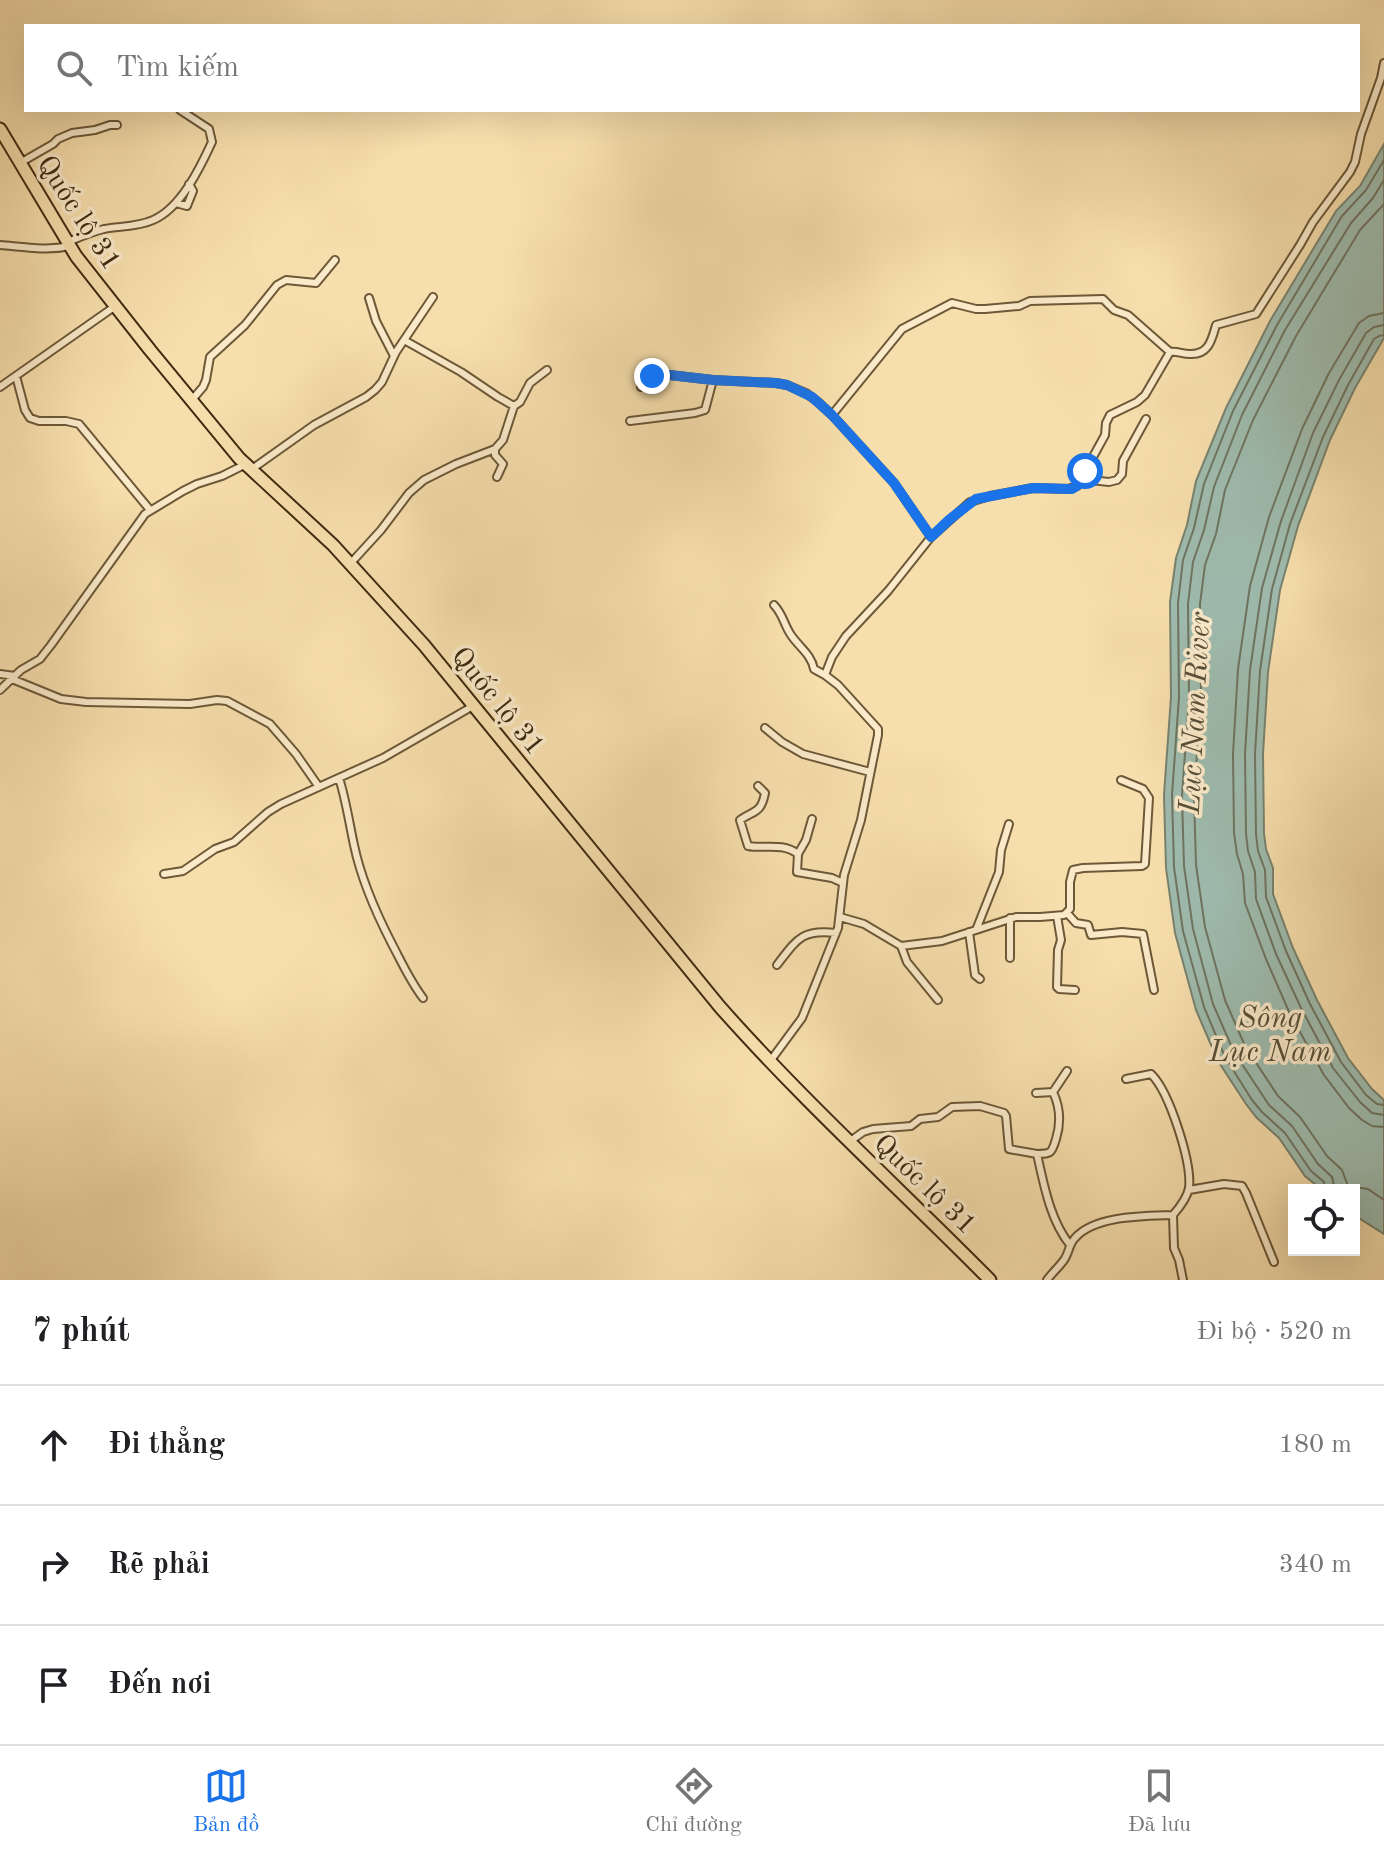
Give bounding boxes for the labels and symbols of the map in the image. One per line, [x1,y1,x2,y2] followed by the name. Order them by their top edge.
[30,151,126,276] street label: Quốc lộ 31
[634,358,670,394] route end
[1067,453,1103,489] route start
[1176,610,1216,816] water label: Lục Nam River
[445,642,549,761] street label: Quốc lộ 31
[1208,1004,1331,1068] water label: Sông Lục Nam
[867,1129,981,1240] street label: Quốc lộ 31

